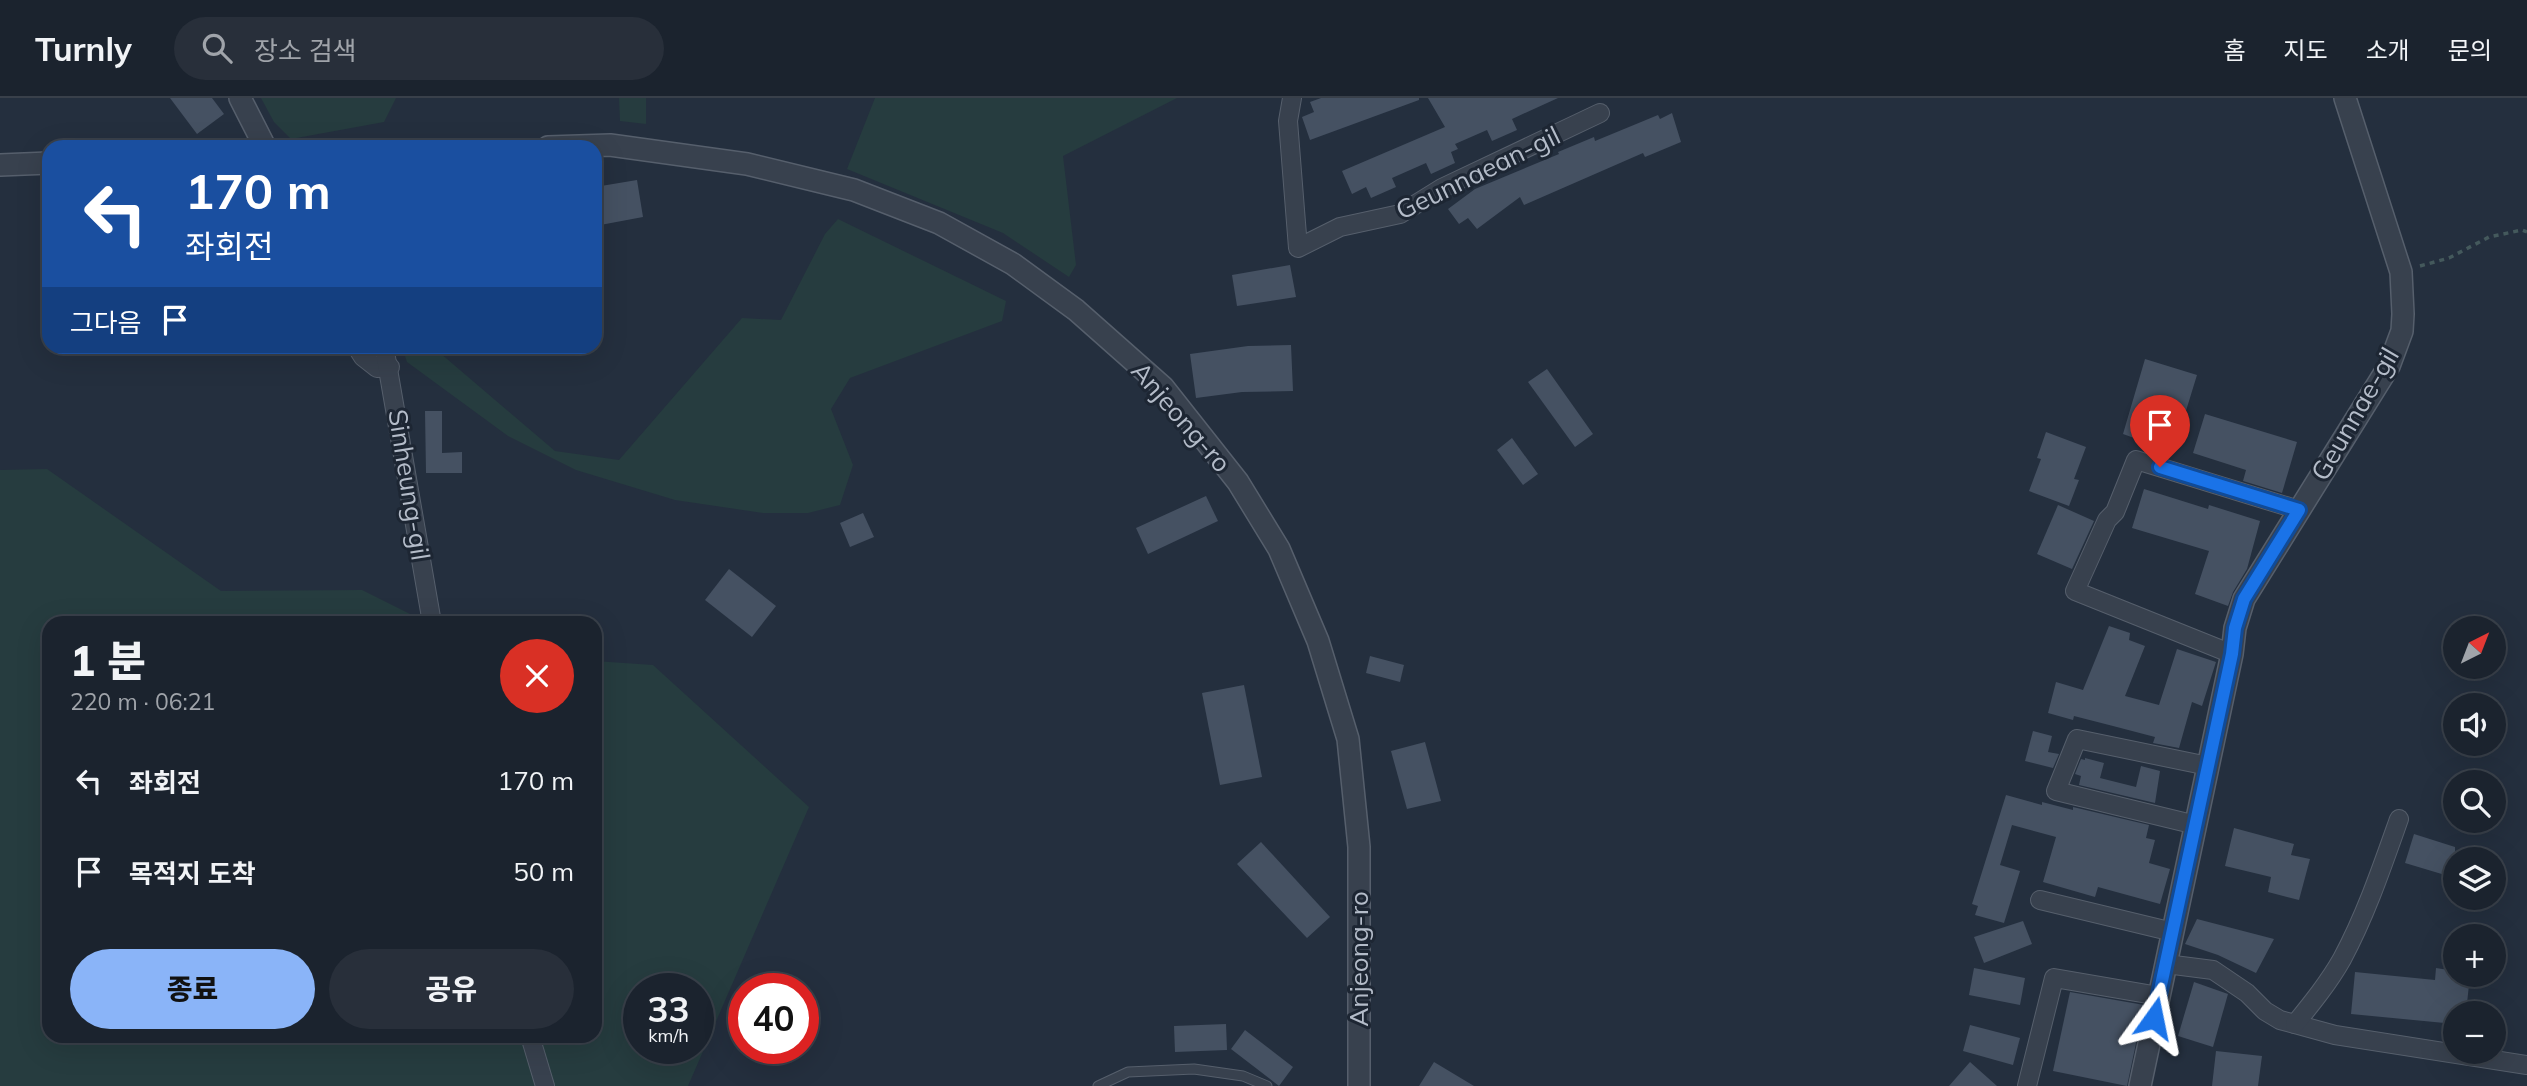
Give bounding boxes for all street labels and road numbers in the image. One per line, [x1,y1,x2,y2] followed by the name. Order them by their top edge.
[1390,119,1565,227] street label: Geunnaean-gil
[2303,341,2406,486] street label: Geunnae-gil
[1124,355,1238,479] street label: Anjeong-ro
[381,407,438,563] street label: Sinheung-gil
[1342,891,1375,1027] street label: Anjeong-ro

